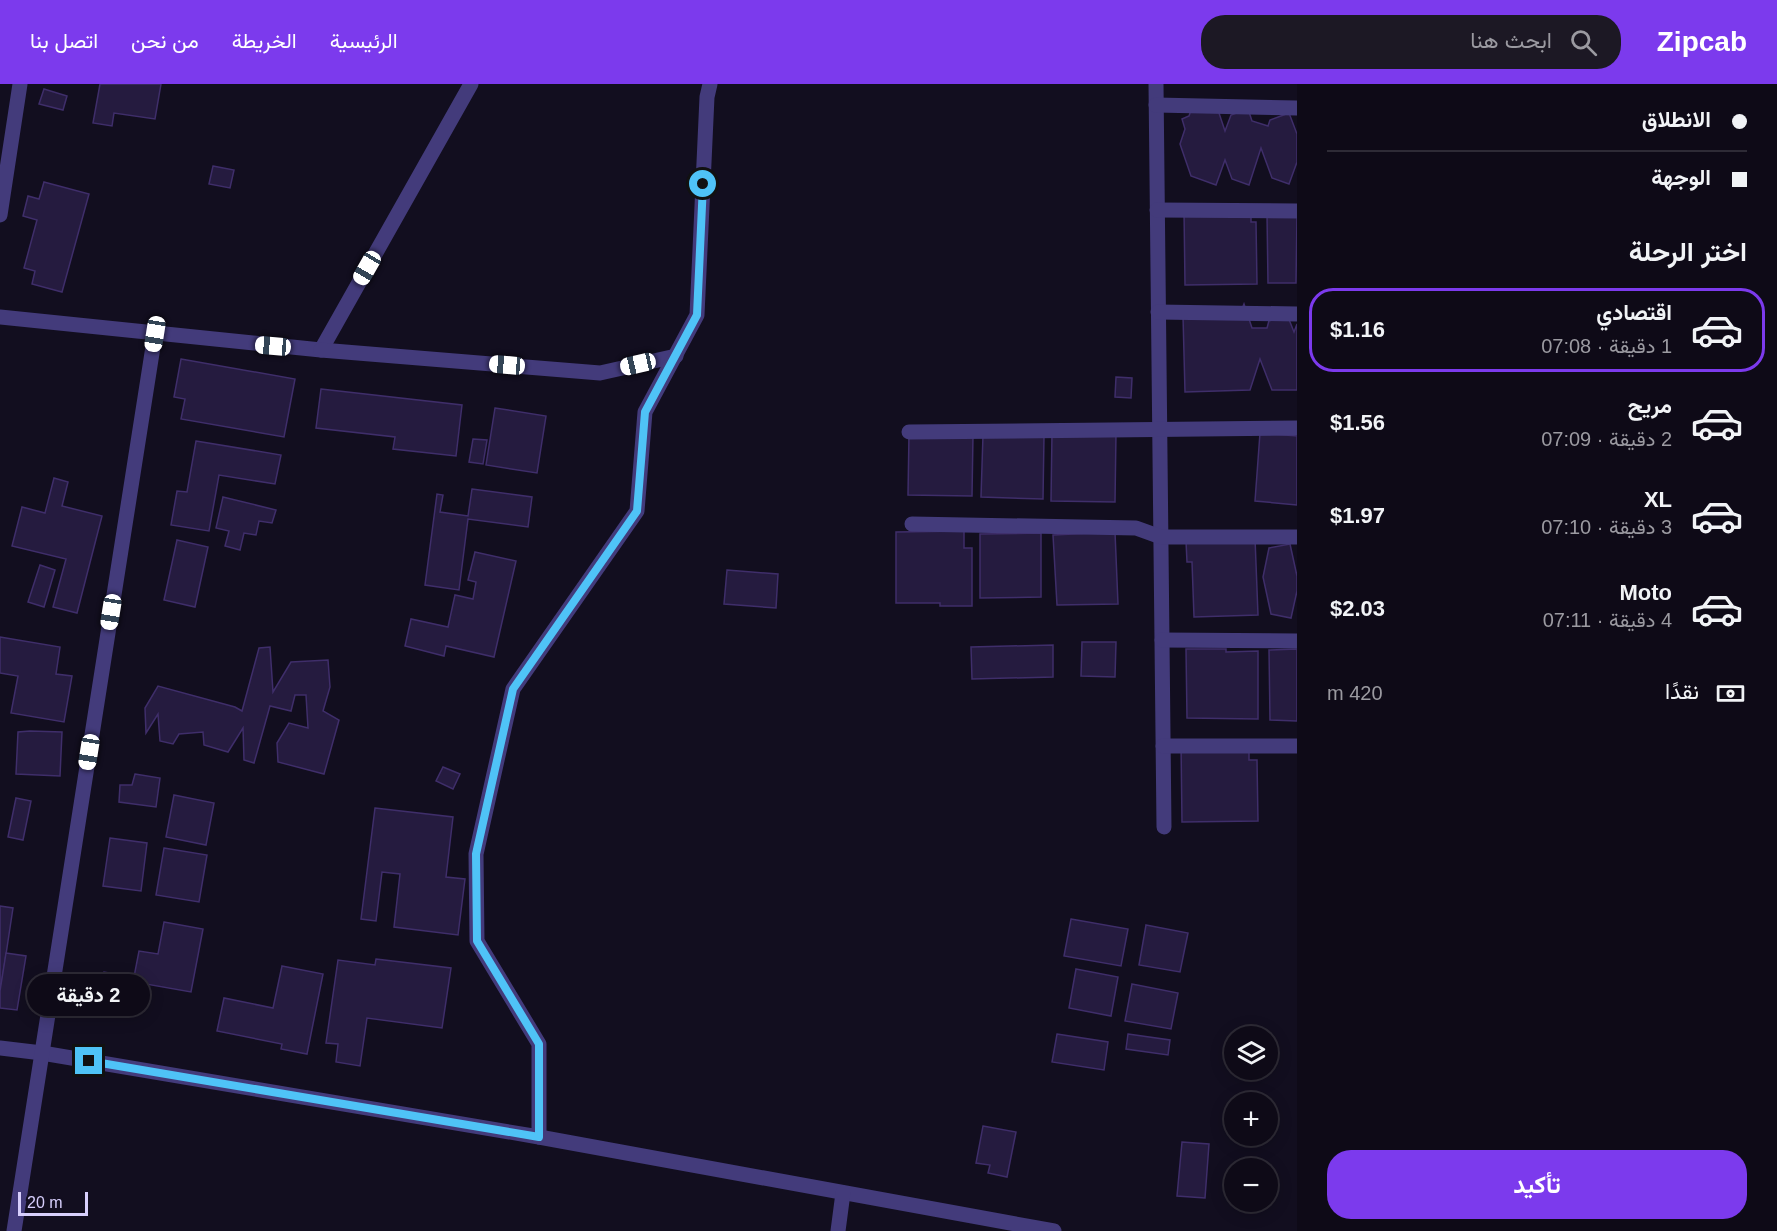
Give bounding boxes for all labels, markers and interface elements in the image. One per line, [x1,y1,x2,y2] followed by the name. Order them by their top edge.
[1201,15,1621,69] search box
[1567,26,1600,59] icon: search
[1657,26,1747,57] text: Zipcab
[1470,28,1552,53] text: ابحث هنا
[30,29,98,52] text: اتصل بنا
[131,29,199,52] text: من نحن
[232,29,297,52] text: الخريطة
[330,29,398,52] text: الرئيسية
[1642,107,1711,132] text: الانطلاق
[1651,165,1711,190] text: الوجهة
[689,170,716,197] route start
[1629,237,1747,267] text: اختر الرحلة
[350,248,384,288] car
[1596,300,1672,325] text: اقتصادي
[1690,303,1744,357] icon: car
[143,315,167,353] car
[1330,317,1385,342] text: $1.16
[254,335,292,357] car
[1541,335,1672,357] text: 1 دقيقة · 07:08
[618,351,658,377] car
[488,354,526,376] car
[1628,393,1672,418] text: مريح
[1690,396,1744,450] icon: car
[1330,410,1385,435] text: $1.56
[1541,428,1672,450] text: 2 دقيقة · 07:09
[1644,487,1672,512] text: XL
[1690,489,1744,543] icon: car
[1330,503,1385,528] text: $1.97
[1541,516,1672,538] text: 3 دقيقة · 07:10
[1619,580,1672,605] text: Moto
[1690,582,1744,636] icon: car
[99,593,123,631] car
[1330,596,1385,621] text: $2.03
[1543,609,1672,631] text: 4 دقيقة · 07:11
[1714,677,1747,710] icon: cash
[1665,679,1699,704] text: نقدًا
[1327,682,1383,704] text: 420 m
[77,733,101,771] car
[28,974,150,1016] callout: 2 دقيقة
[57,984,120,1006] text: 2 دقيقة
[1224,1026,1278,1212] map controls
[1224,1026,1278,1080] button: layers
[75,1047,102,1074] route end
[1224,1092,1278,1146] button: +
[1327,1150,1747,1219] button: تأكيد
[1224,1158,1278,1212] button: −
[18,1189,88,1216] scale bar
[27,1194,63,1211] text: 20 m

